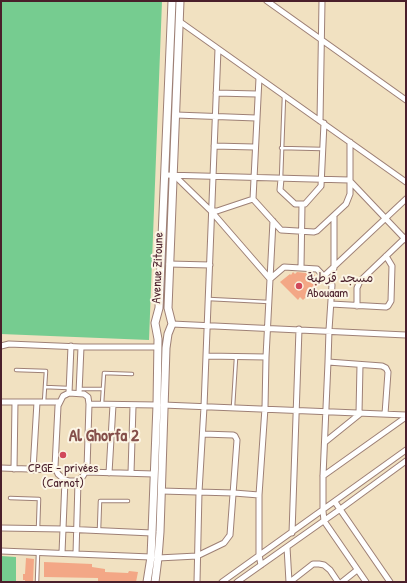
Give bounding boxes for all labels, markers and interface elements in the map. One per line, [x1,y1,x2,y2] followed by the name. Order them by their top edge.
[149,232,167,304] street label: Avenue Zitoune
[307,271,373,302] place label: مسجد قرطبة Abouaam
[294,281,304,291] marker: مسجد قرطبة Abouaam
[69,426,139,446] district label: Al Ghorfa 2
[58,450,68,460] marker: CPGE - privées (Carnot)
[28,461,98,492] place label: CPGE - privées (Carnot)

